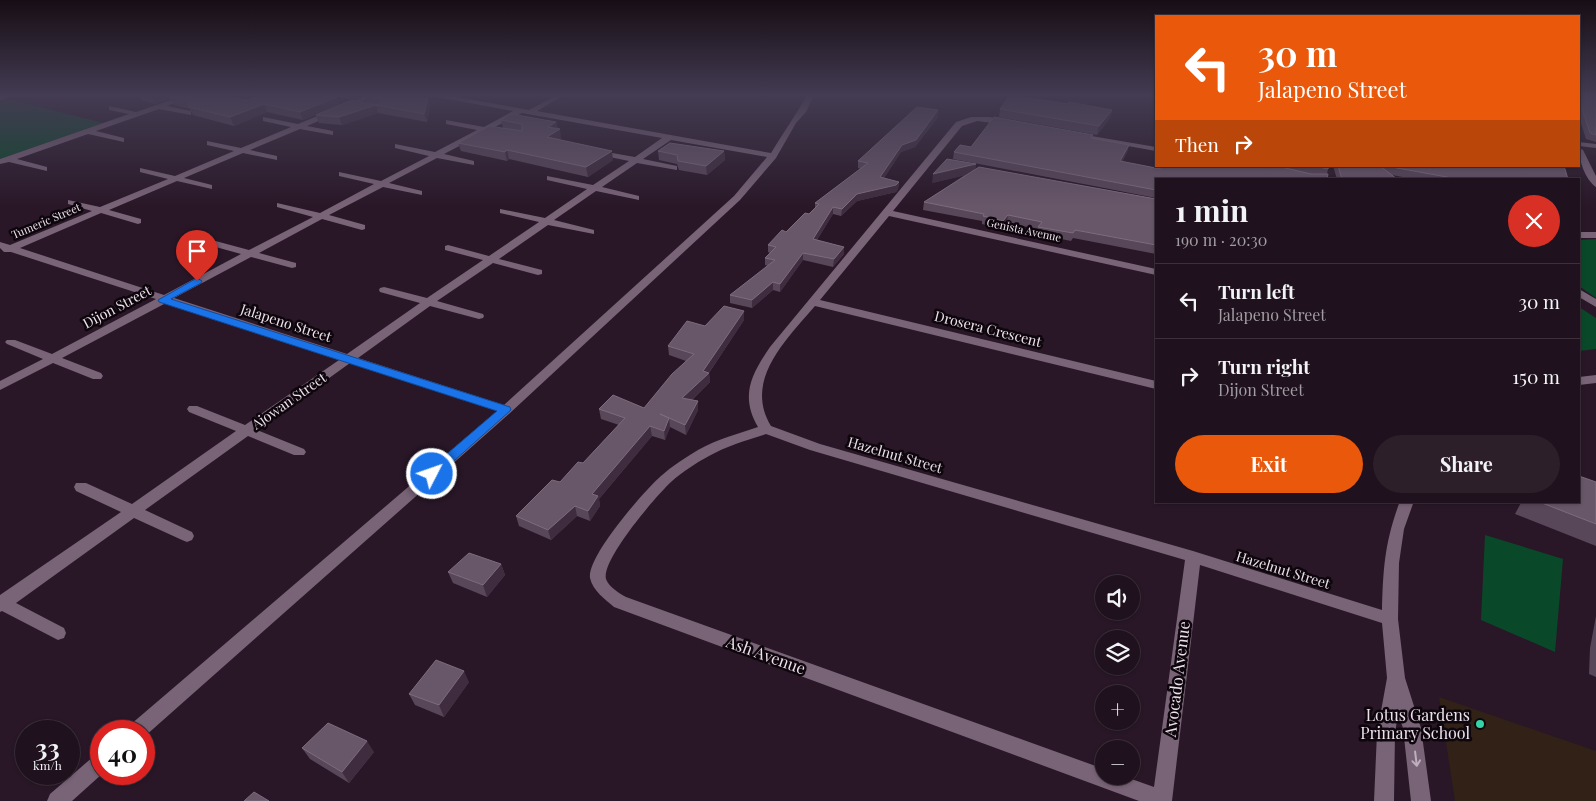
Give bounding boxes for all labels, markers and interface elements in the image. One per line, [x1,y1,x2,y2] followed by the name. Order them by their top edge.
[1258,29,1338,76] text: 30 m
[1175,35,1240,100] icon: left
[1258,74,1407,104] text: Jalapeno Street
[1229,130,1257,158] icon: right
[1175,131,1219,157] text: Then
[1175,190,1249,230] text: 1 min
[1508,195,1560,247] button: close
[9,199,83,242] street label: Tumeric Street
[985,214,1063,245] street label: Genista Avenue
[1175,229,1267,250] text: 190 m · 20:30
[176,230,218,281] pin
[183,237,211,265] icon: arrive
[1218,278,1295,304] text: Turn left
[79,280,155,333] street label: Dijon Street
[1175,287,1203,315] icon: left
[1518,288,1560,314] text: 30 m
[237,299,335,346] street label: Jalapeno Street
[1218,304,1326,325] text: Jalapeno Street
[933,306,1045,351] street label: Drosera Crescent
[1218,353,1310,379] text: Turn right
[1175,362,1203,390] icon: right
[1512,363,1560,389] text: 150 m
[247,367,331,434] street label: Ajowan Street
[1218,379,1304,400] text: Dijon Street
[846,432,946,477] street label: Hazelnut Street
[1175,435,1363,493] button: Exit
[1373,435,1560,493] button: Share
[405,447,457,499] position arrow
[1234,546,1334,593] street label: Hazelnut Street
[1095,575,1140,785] map controls
[1095,575,1140,620] button: sound
[1159,620,1194,739] street label: Avocado Avenue
[723,630,809,679] street label: Ash Avenue
[1095,630,1140,675] button: layers
[1095,685,1140,730] button: +
[1360,704,1470,743] place label: Lotus Gardens Primary School
[1474,718,1486,730] marker: Lotus Gardens Primary School
[90,720,155,785] speed limit sign: 40
[35,730,60,763] text: 33
[1095,740,1140,785] button: −
[1411,750,1421,766] one-way arrow
[33,757,62,773] text: km/h

